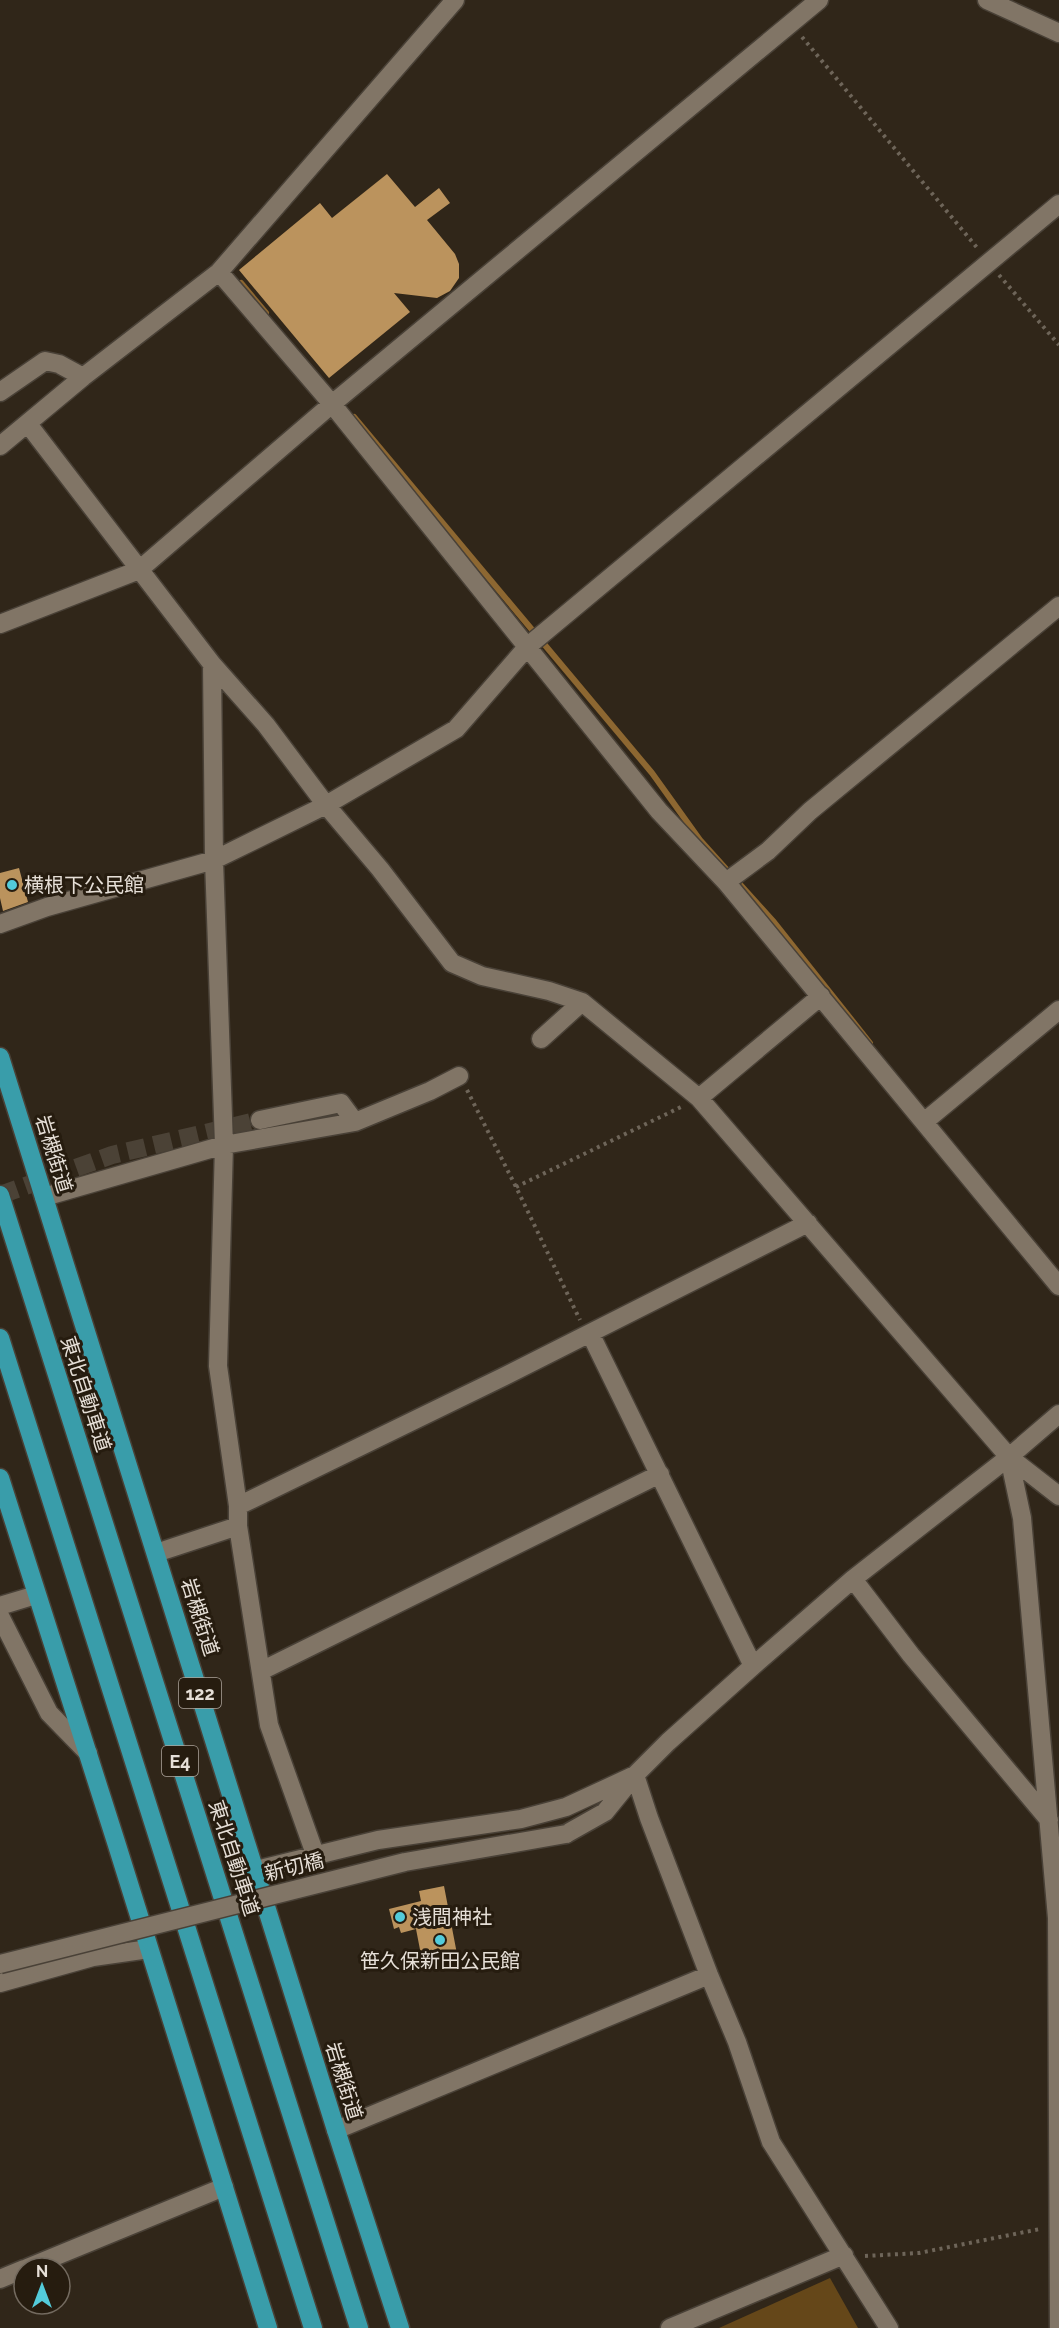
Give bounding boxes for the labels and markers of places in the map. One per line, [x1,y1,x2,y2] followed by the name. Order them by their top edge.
[24,873,144,897] place label: 横根下公民館
[5,878,19,892] marker: 横根下公民館
[412,1905,492,1929] place label: 浅間神社
[393,1910,407,1924] marker: 浅間神社
[433,1933,447,1947] marker: 笹久保新田公民館
[360,1949,520,1973] place label: 笹久保新田公民館

